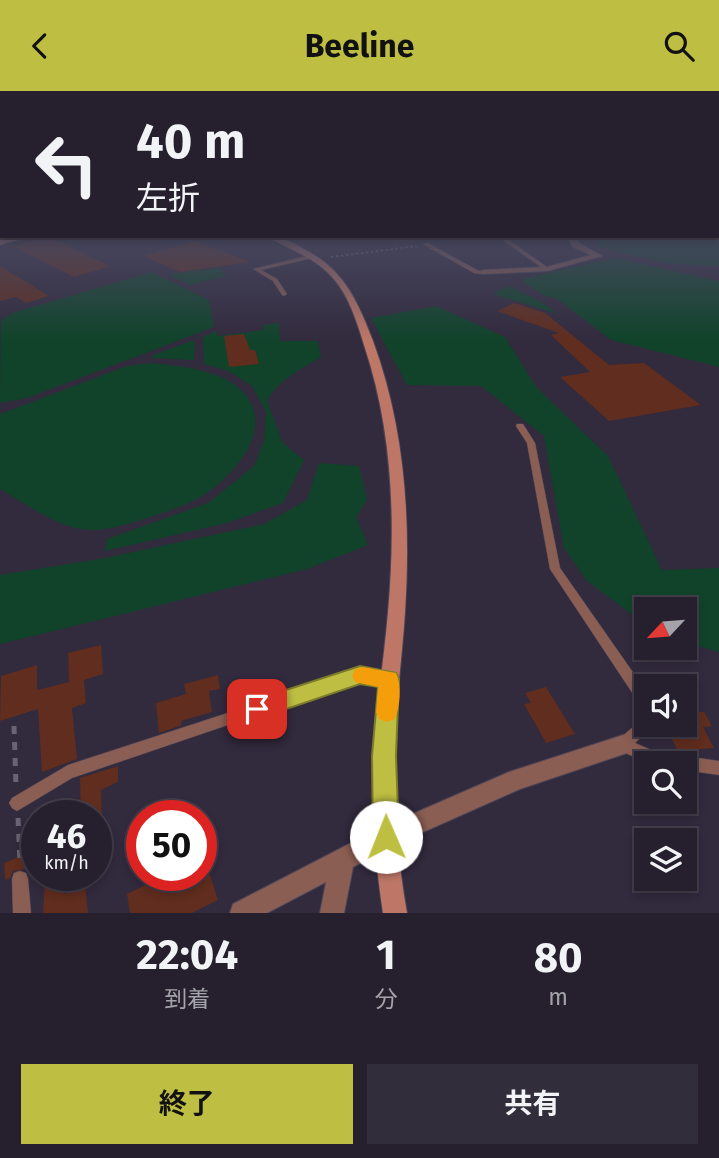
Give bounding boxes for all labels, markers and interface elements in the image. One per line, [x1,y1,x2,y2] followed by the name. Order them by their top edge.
[21,27,59,65] icon: back
[305,27,414,65] text: Beeline
[660,27,698,65] icon: search
[136,112,245,171] text: 40 m
[21,119,112,210] icon: left
[136,179,200,217] text: 左折
[634,597,696,660] north arrow
[634,597,697,891] map controls
[634,674,697,737] button: sound
[227,679,287,739] pin
[238,690,276,728] icon: arrive
[634,751,697,814] button: search
[126,800,217,891] speed limit sign: 50
[349,800,423,874] position arrow
[47,815,86,857] text: 46
[634,828,697,891] button: layers
[44,852,89,874] text: km/h
[136,930,238,980] text: 22:04
[376,930,396,980] text: 1
[534,933,583,983] text: 80
[548,983,568,1011] text: m
[164,985,210,1013] text: 到着
[374,985,397,1013] text: 分
[21,1064,353,1144] button: 終了
[367,1064,698,1144] button: 共有

